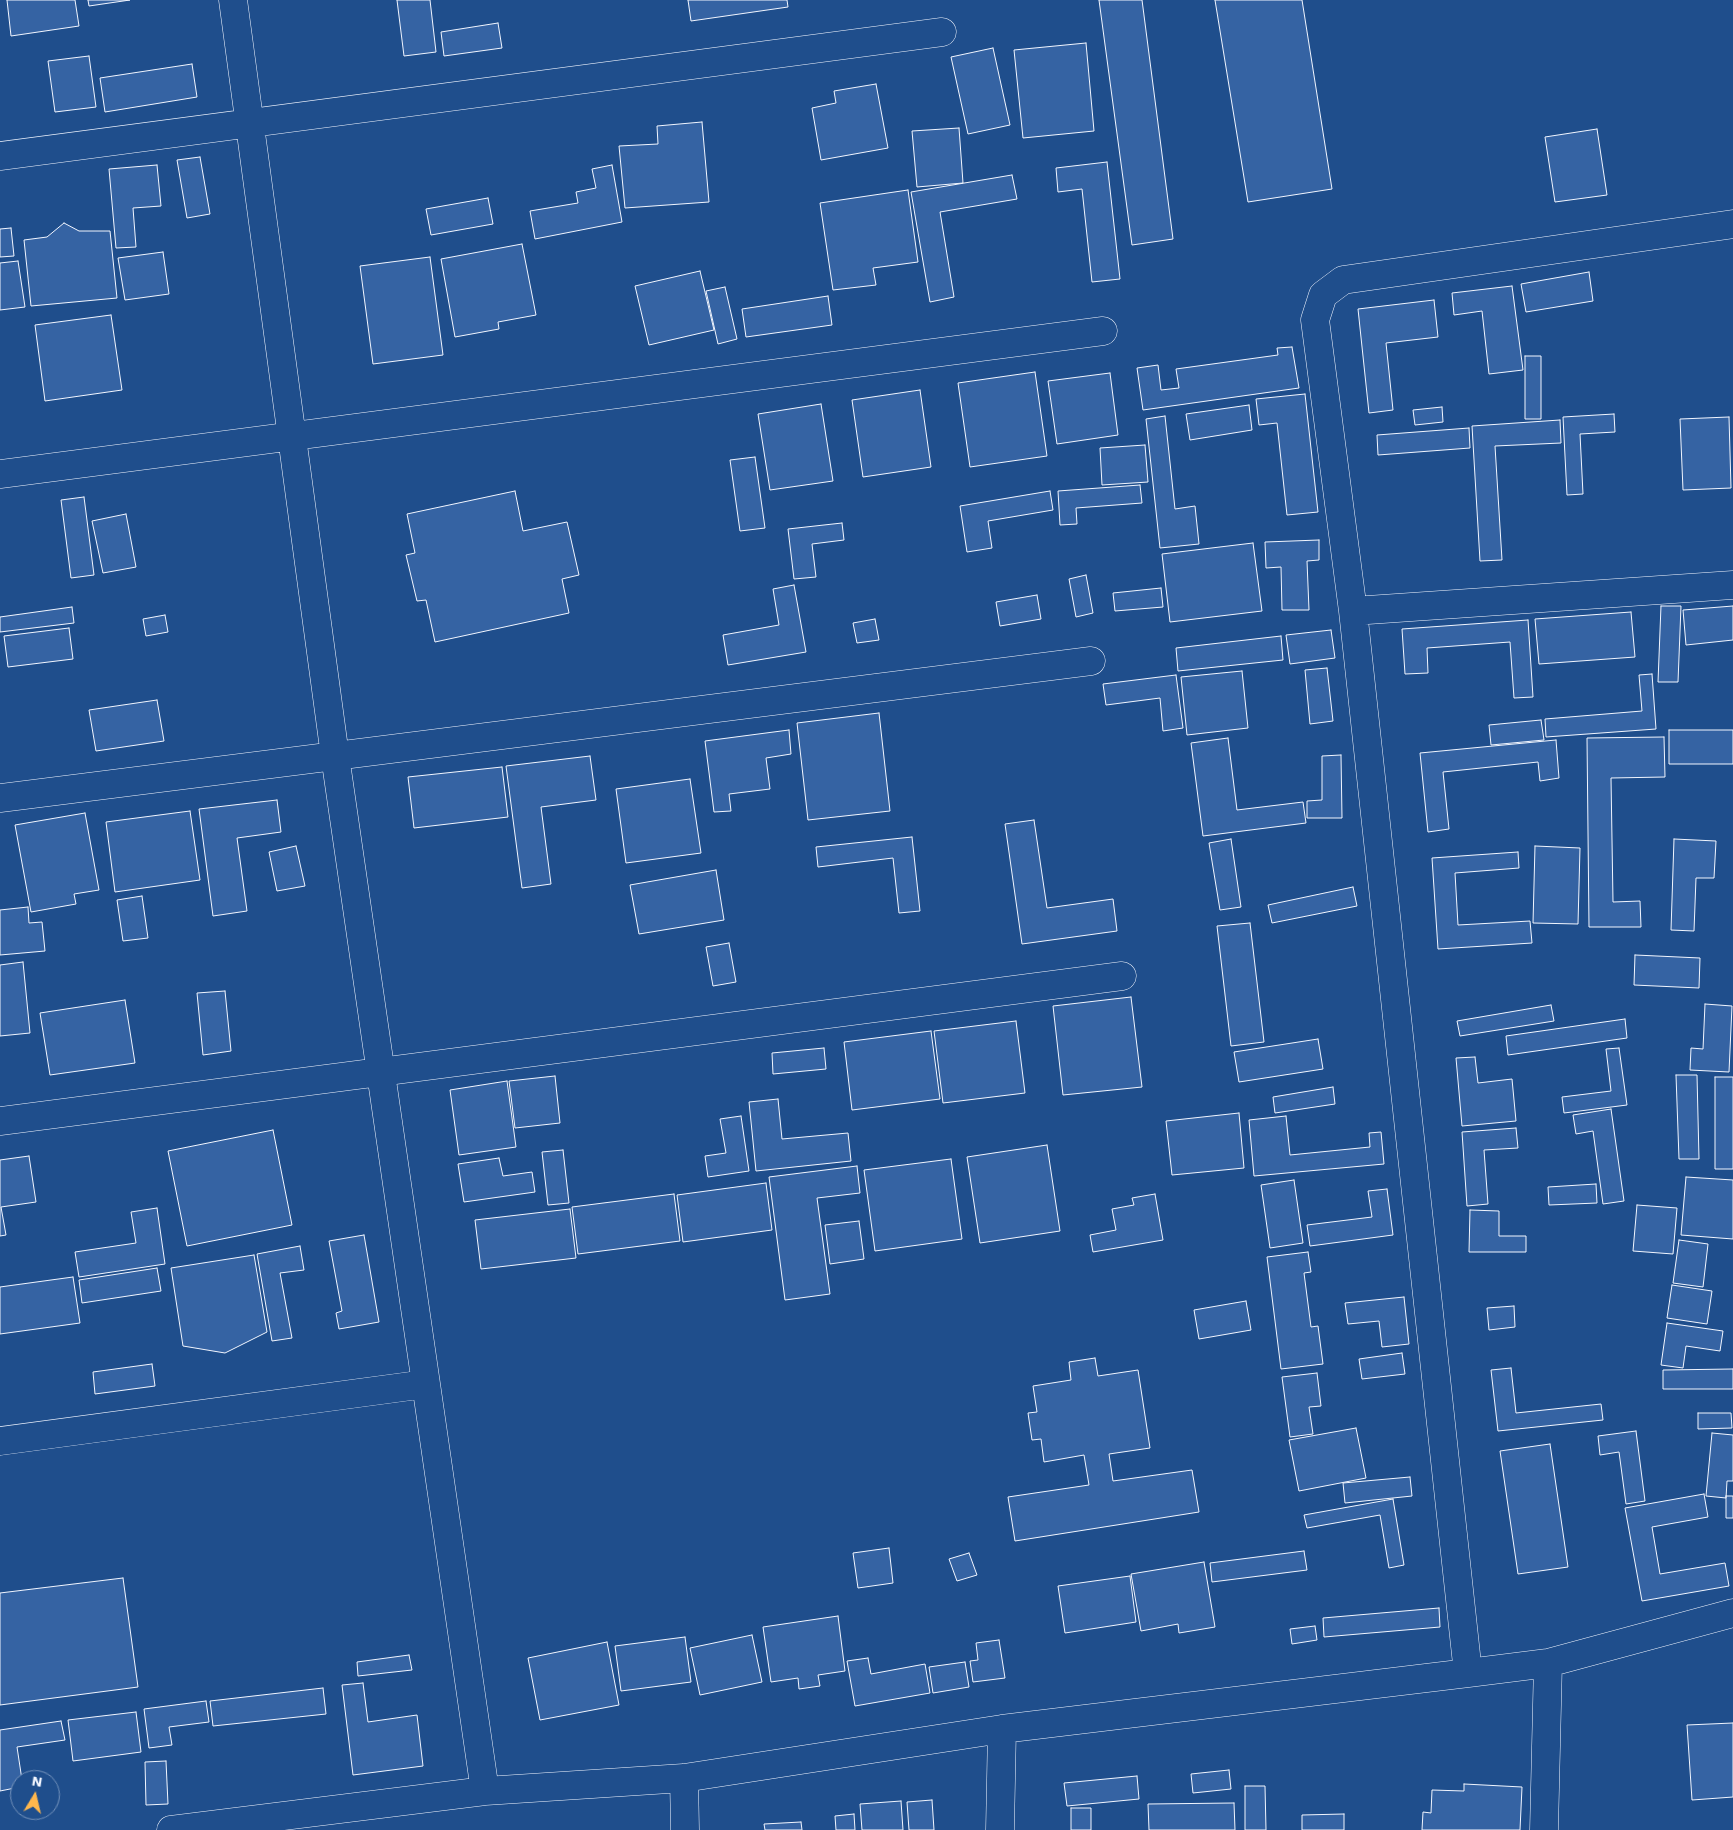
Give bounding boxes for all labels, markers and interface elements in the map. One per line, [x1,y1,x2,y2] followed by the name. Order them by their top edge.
[10,1770,60,1820] north arrow
[31,1772,44,1790] text: N

